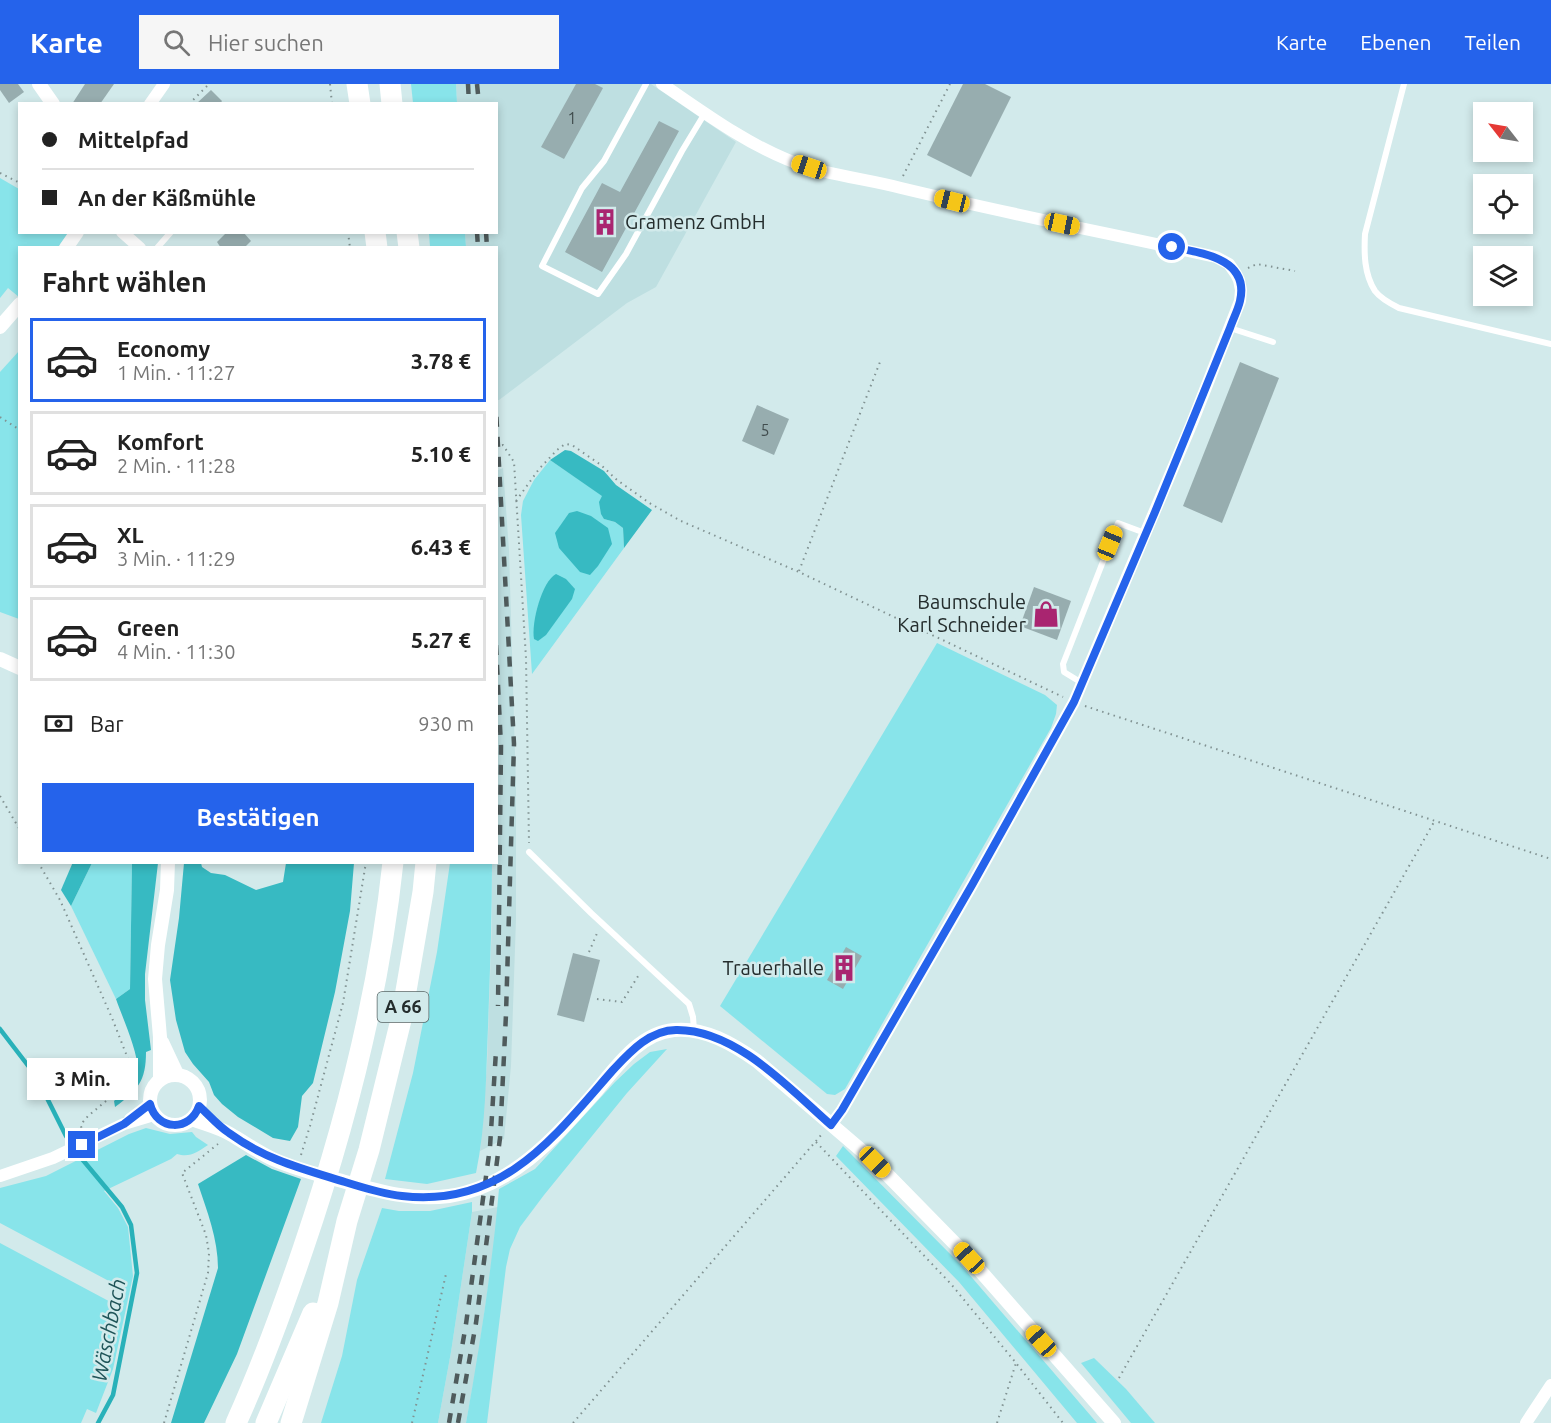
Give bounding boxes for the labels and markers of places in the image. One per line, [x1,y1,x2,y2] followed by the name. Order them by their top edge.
[590,207,620,237] building icon: Gramenz GmbH
[625,210,766,233] place label: Gramenz GmbH
[897,590,1026,636] place label: Baumschule Karl Schneider
[1031,599,1061,629] shop icon: Baumschule Karl Schneider
[829,953,859,983] building icon: Trauerhalle
[722,956,824,979] place label: Trauerhalle

